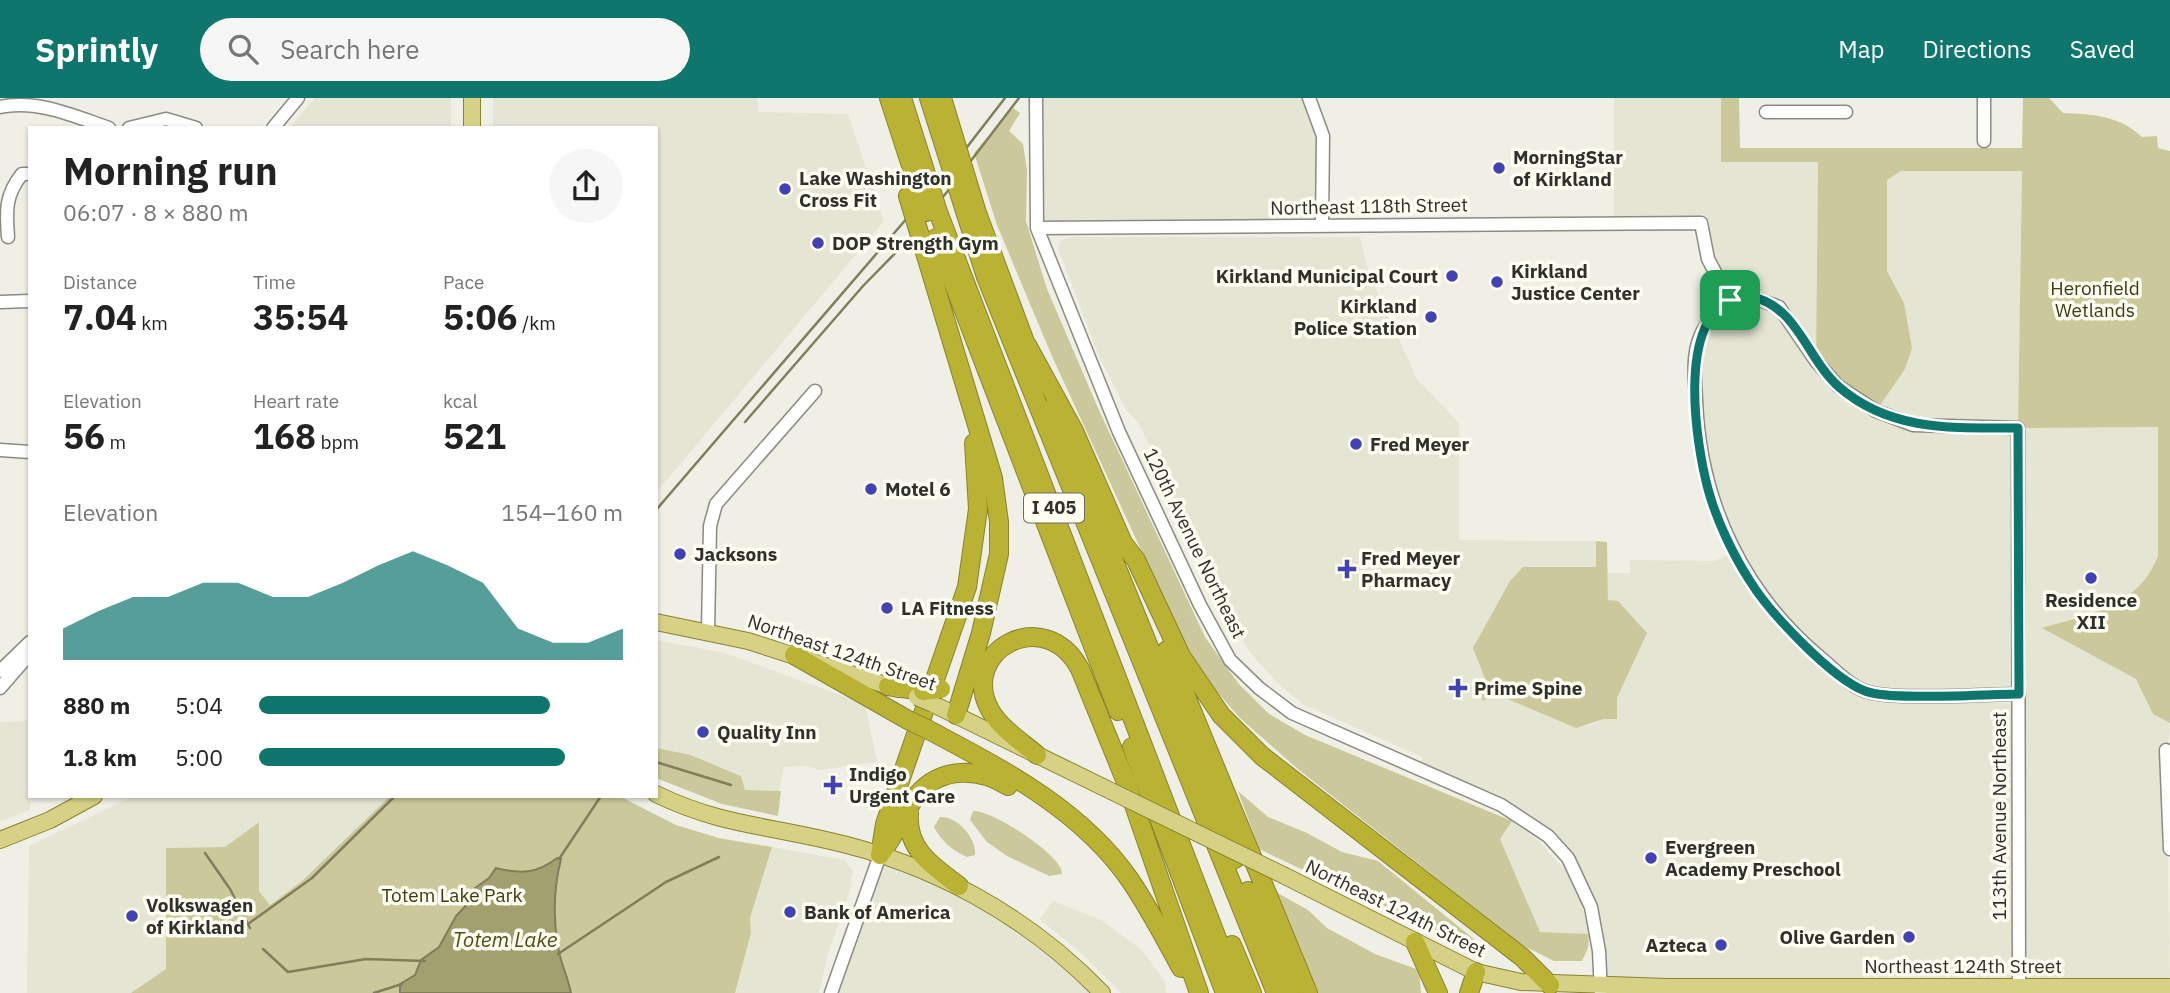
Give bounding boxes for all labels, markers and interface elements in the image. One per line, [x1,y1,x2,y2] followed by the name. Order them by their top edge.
[200,18,690,81] search box
[35,28,158,71] text: Sprintly
[224,30,262,68] icon: search
[280,32,420,66] text: Search here
[1838,33,1884,65] text: Map
[1922,33,2032,65] text: Directions
[2070,33,2135,65] text: Saved
[1513,145,1623,191] place label: MorningStar of Kirkland
[63,146,278,195] text: Morning run
[549,149,623,223] button: share
[1491,160,1507,176] marker: MorningStar of Kirkland
[799,166,952,212] place label: Lake Washington Cross Fit
[777,181,793,197] marker: Lake Washington Cross Fit
[1270,192,1468,220] street label: Northeast 118th Street
[63,197,249,227] text: 06:07 · 8 × 880 m
[832,231,999,255] place label: DOP Strength Gym
[810,235,826,251] marker: DOP Strength Gym
[1511,259,1640,305] place label: Kirkland Justice Center
[1216,264,1438,288] place label: Kirkland Municipal Court
[1444,268,1460,284] marker: Kirkland Municipal Court
[63,270,137,294] text: Distance
[253,270,296,294] text: Time
[443,270,484,294] text: Pace
[1700,270,1760,330] pin
[1489,274,1505,290] marker: Kirkland Justice Center
[2050,276,2140,322] park label: Heronfield Wetlands
[1711,281,1749,319] icon: arrive
[63,294,137,340] text: 7.04
[253,294,349,340] text: 35:54
[443,294,518,340] text: 5:06
[1294,294,1417,340] place label: Kirkland Police Station
[1423,309,1439,325] marker: Kirkland Police Station
[137,311,168,335] text: km
[518,311,556,335] text: /km
[63,389,142,413] text: Elevation
[253,389,339,413] text: Heart rate
[443,389,478,413] text: kcal
[63,413,105,459] text: 56
[253,413,316,459] text: 168
[443,413,506,459] text: 521
[105,430,126,454] text: m
[316,430,359,454] text: bpm
[1370,432,1470,456] place label: Fred Meyer
[1348,436,1364,452] marker: Fred Meyer
[1138,444,1252,642] street label: 120th Avenue Northeast
[885,477,951,501] place label: Motel 6
[863,481,879,497] marker: Motel 6
[1024,494,1084,522] road number: I 405
[63,497,158,527] text: Elevation
[501,497,623,527] text: 154–160 m
[694,542,777,566] place label: Jacksons
[672,546,688,562] marker: Jacksons
[1361,546,1461,592] place label: Fred Meyer Pharmacy
[1339,561,1355,577] marker: Fred Meyer Pharmacy
[2083,570,2099,586] marker: Residence XII
[2045,588,2137,634] place label: Residence XII
[901,596,994,620] place label: LA Fitness
[879,600,895,616] marker: LA Fitness
[745,608,939,696] street label: Northeast 124th Street
[1474,676,1582,700] place label: Prime Spine
[1448,678,1468,698] marker: Prime Spine
[63,690,130,720] text: 880 m
[175,690,223,720] text: 5:04
[1987,711,2011,921] street label: 113th Avenue Northeast
[717,720,817,744] place label: Quality Inn
[695,724,711,740] marker: Quality Inn
[63,742,137,772] text: 1.8 km
[175,742,223,772] text: 5:00
[849,762,955,808] place label: Indigo Urgent Care
[823,775,843,795] marker: Indigo Urgent Care
[1665,835,1841,881] place label: Evergreen Academy Preschool
[1643,850,1659,866] marker: Evergreen Academy Preschool
[1302,854,1490,962] street label: Northeast 124th Street
[381,883,523,907] park label: Totem Lake Park
[146,893,253,939] place label: Volkswagen of Kirkland
[804,900,951,924] place label: Bank of America
[782,904,798,920] marker: Bank of America
[124,908,140,924] marker: Volkswagen of Kirkland
[452,925,558,953] water label: Totem Lake
[1779,925,1895,949] place label: Olive Garden
[1901,929,1917,945] marker: Olive Garden
[1645,933,1707,957] place label: Azteca
[1713,937,1729,953] marker: Azteca
[1864,954,2062,978] street label: Northeast 124th Street

